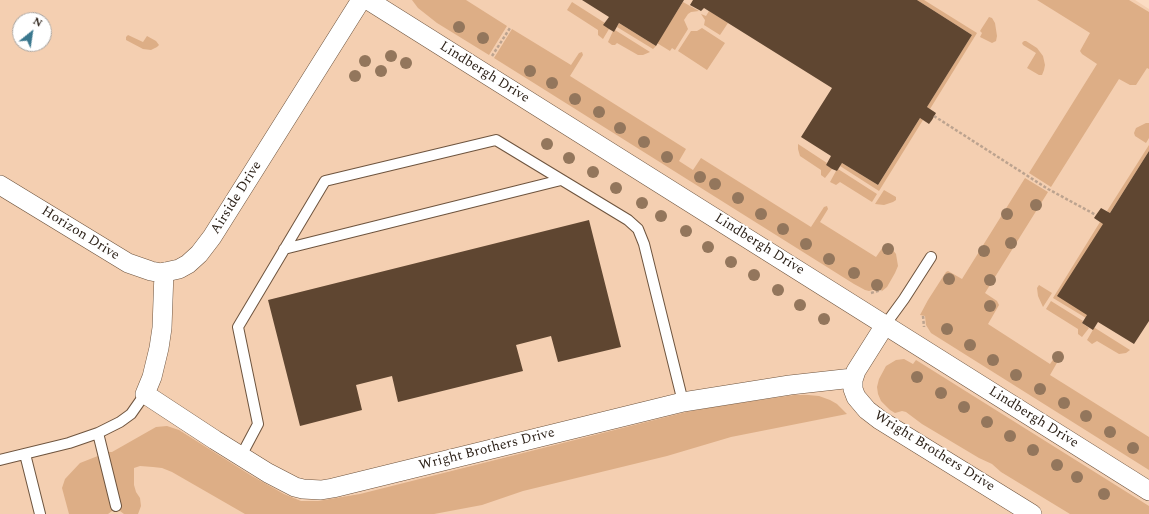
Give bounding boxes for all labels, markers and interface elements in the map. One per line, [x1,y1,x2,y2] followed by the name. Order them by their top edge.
[12,12,52,52] north arrow
[30,12,46,32] text: N
[436,39,532,107] street label: Lindbergh Drive
[208,158,266,238] street label: Airside Drive
[38,203,122,265] street label: Horizon Drive
[711,211,807,279] street label: Lindbergh Drive
[985,384,1081,452] street label: Lindbergh Drive
[871,408,997,496] street label: Wright Brothers Drive
[417,425,557,475] street label: Wright Brothers Drive

